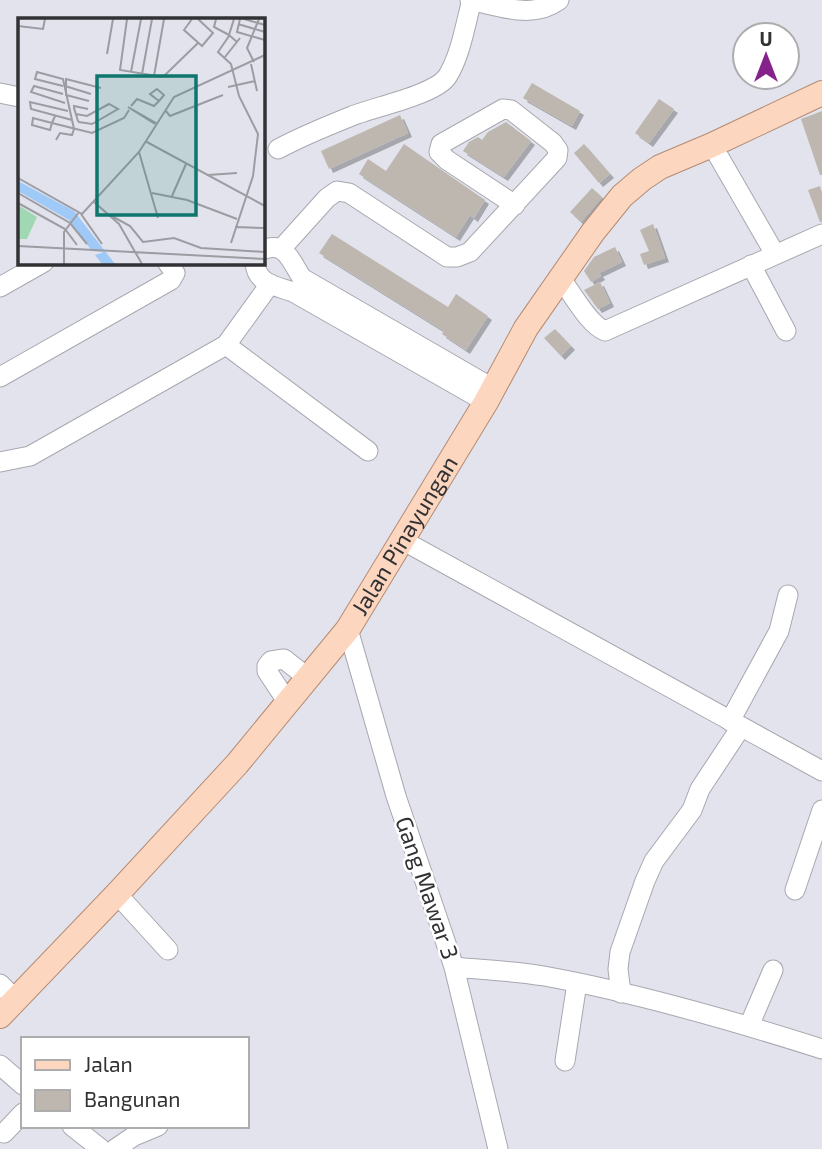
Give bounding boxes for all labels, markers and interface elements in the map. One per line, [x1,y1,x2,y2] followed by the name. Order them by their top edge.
[18,18,264,264] inset map
[731,21,801,91] north arrow
[759,27,773,50] text: U
[345,450,463,620] street label: Jalan Pinayungan
[390,812,465,963] street label: Gang Mawar 3
[21,1037,248,1128] legend
[84,1051,133,1076] text: Jalan
[84,1086,180,1111] text: Bangunan

